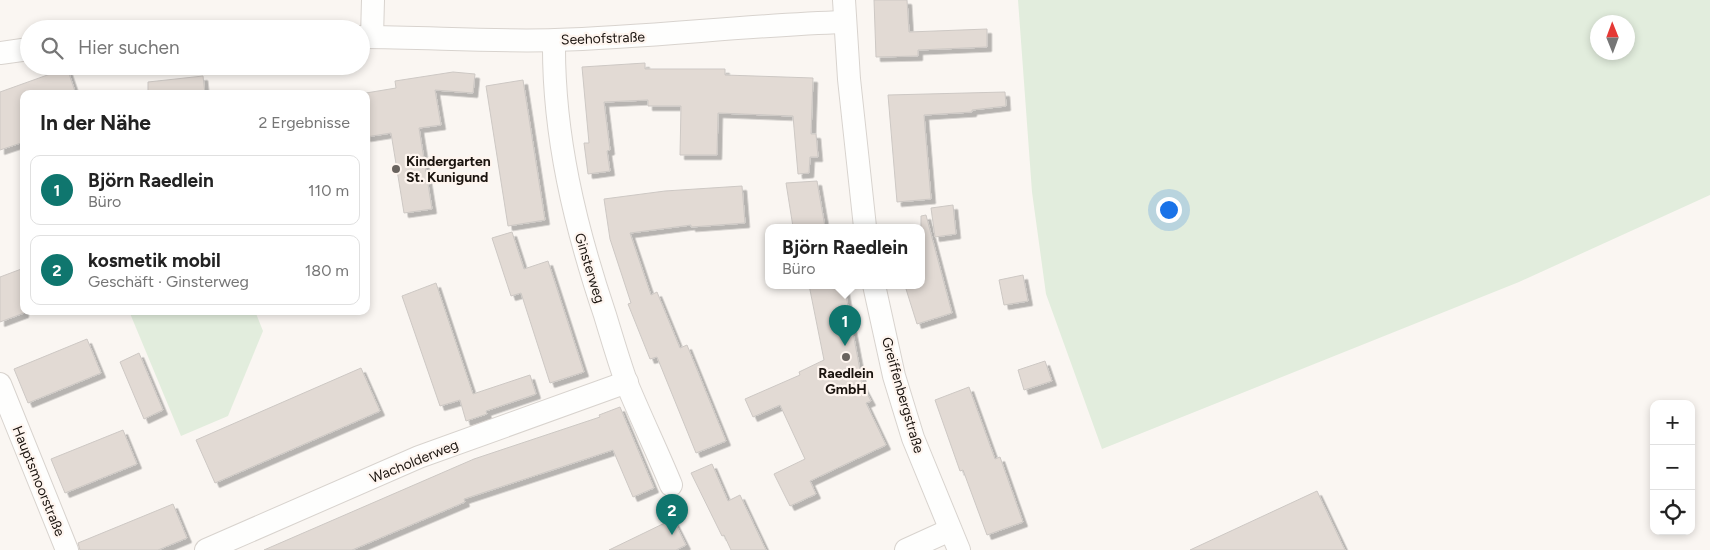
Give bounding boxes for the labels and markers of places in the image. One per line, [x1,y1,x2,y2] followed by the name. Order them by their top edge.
[406,153,491,186] place label: Kindergarten St. Kunigund
[390,163,402,175] marker: Kindergarten St. Kunigund
[829,305,861,346] pin: 1
[840,351,852,363] marker: Raedlein GmbH
[818,365,874,398] place label: Raedlein GmbH
[656,494,688,535] pin: 2

